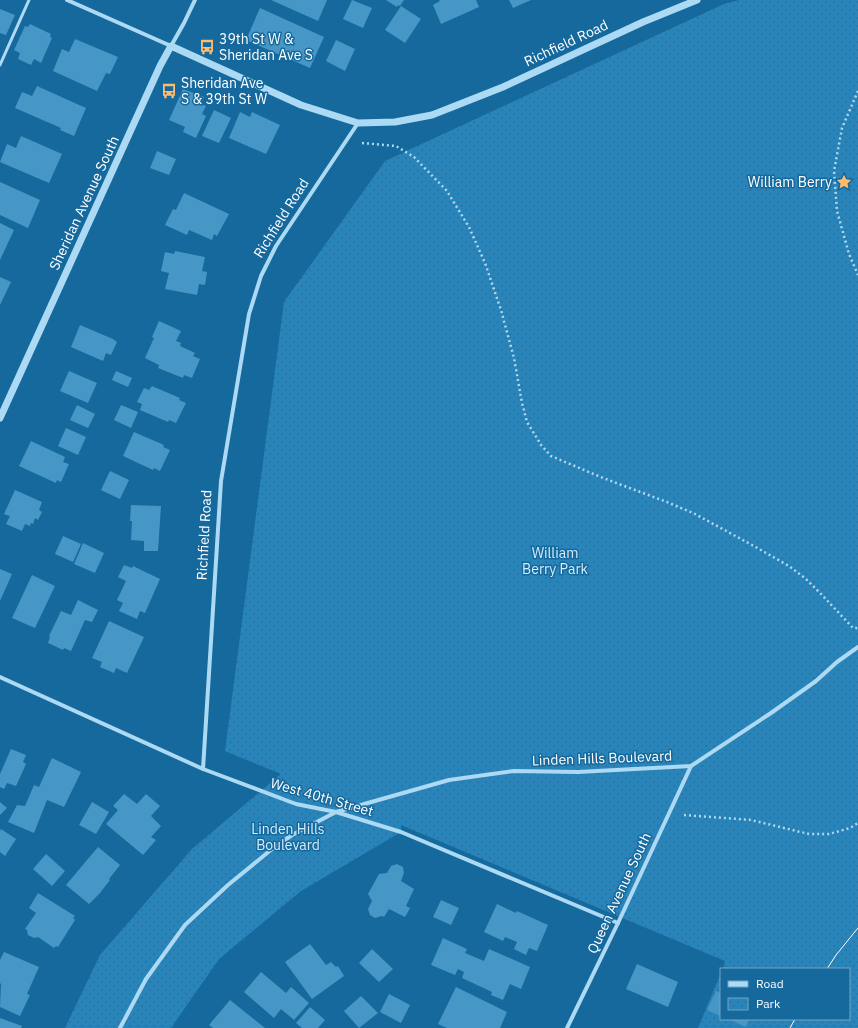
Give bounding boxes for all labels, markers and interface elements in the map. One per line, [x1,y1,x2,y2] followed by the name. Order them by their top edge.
[521,16,611,70] street label: Richfield Road
[219,30,313,64] place label: 39th St W & Sheridan Ave S
[198,38,216,56] bus stop icon: 39th St W & Sheridan Ave S
[181,74,268,108] place label: Sheridan Ave S & 39th St W
[160,82,178,100] bus stop icon: Sheridan Ave S & 39th St W
[45,133,123,273] street label: Sheridan Avenue South
[748,173,832,191] place label: William Berry
[835,173,853,191] place icon: William Berry
[249,175,313,261] street label: Richfield Road
[193,489,215,581] street label: Richfield Road
[522,544,589,578] park label: William Berry Park
[532,747,672,769] street label: Linden Hills Boulevard
[268,774,376,820] street label: West 40th Street
[251,820,325,854] park label: Linden Hills Boulevard
[583,830,655,956] street label: Queen Avenue South
[720,968,850,1020] legend
[756,976,784,991] text: Road
[756,996,781,1011] text: Park

